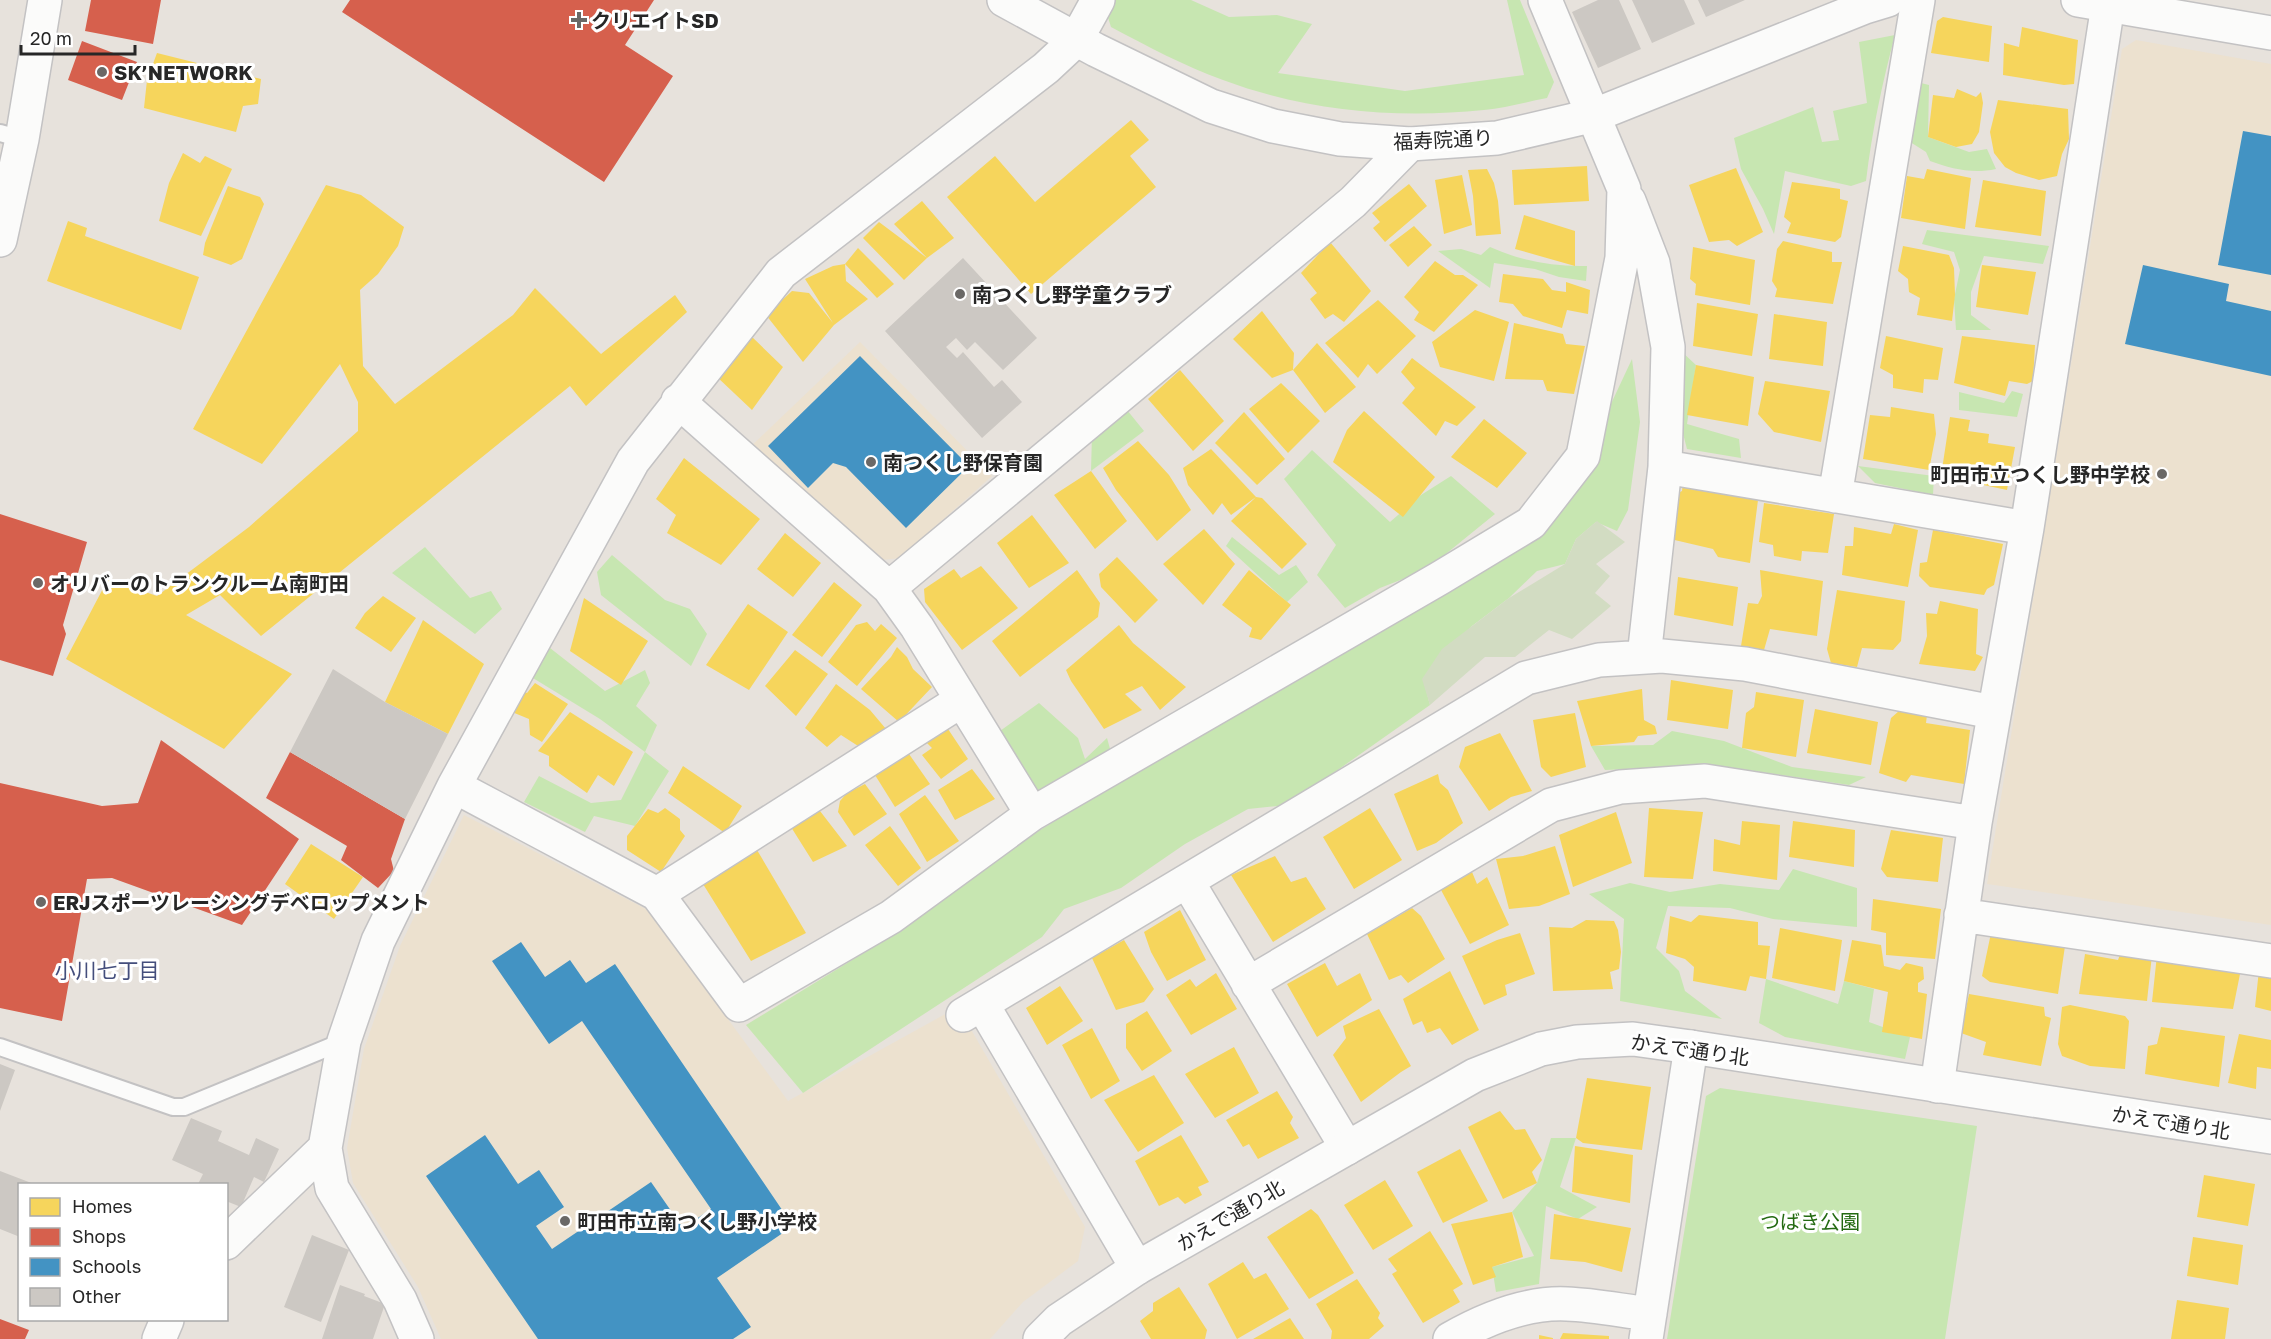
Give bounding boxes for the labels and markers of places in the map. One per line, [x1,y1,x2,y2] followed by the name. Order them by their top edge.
[591,8,719,32] place label: クリエイトSD
[572,13,586,27] marker: クリエイトSD
[114,60,253,84] place label: SK’NETWORK
[95,65,109,79] marker: SK’NETWORK
[972,282,1172,306] place label: 南つくし野学童クラブ
[953,287,967,301] marker: 南つくし野学童クラブ
[883,450,1043,474] place label: 南つくし野保育園
[864,455,878,469] marker: 南つくし野保育園
[1930,462,2150,486] place label: 町田市立つくし野中学校
[2155,467,2169,481] marker: 町田市立つくし野中学校
[50,571,349,595] place label: オリバーのトランクルーム南町田
[31,576,45,590] marker: オリバーのトランクルーム南町田
[53,890,430,914] place label: ERJスポーツレーシングデベロップメント
[34,895,48,909] marker: ERJスポーツレーシングデベロップメント
[577,1209,817,1233] place label: 町田市立南つくし野小学校
[558,1214,572,1228] marker: 町田市立南つくし野小学校

